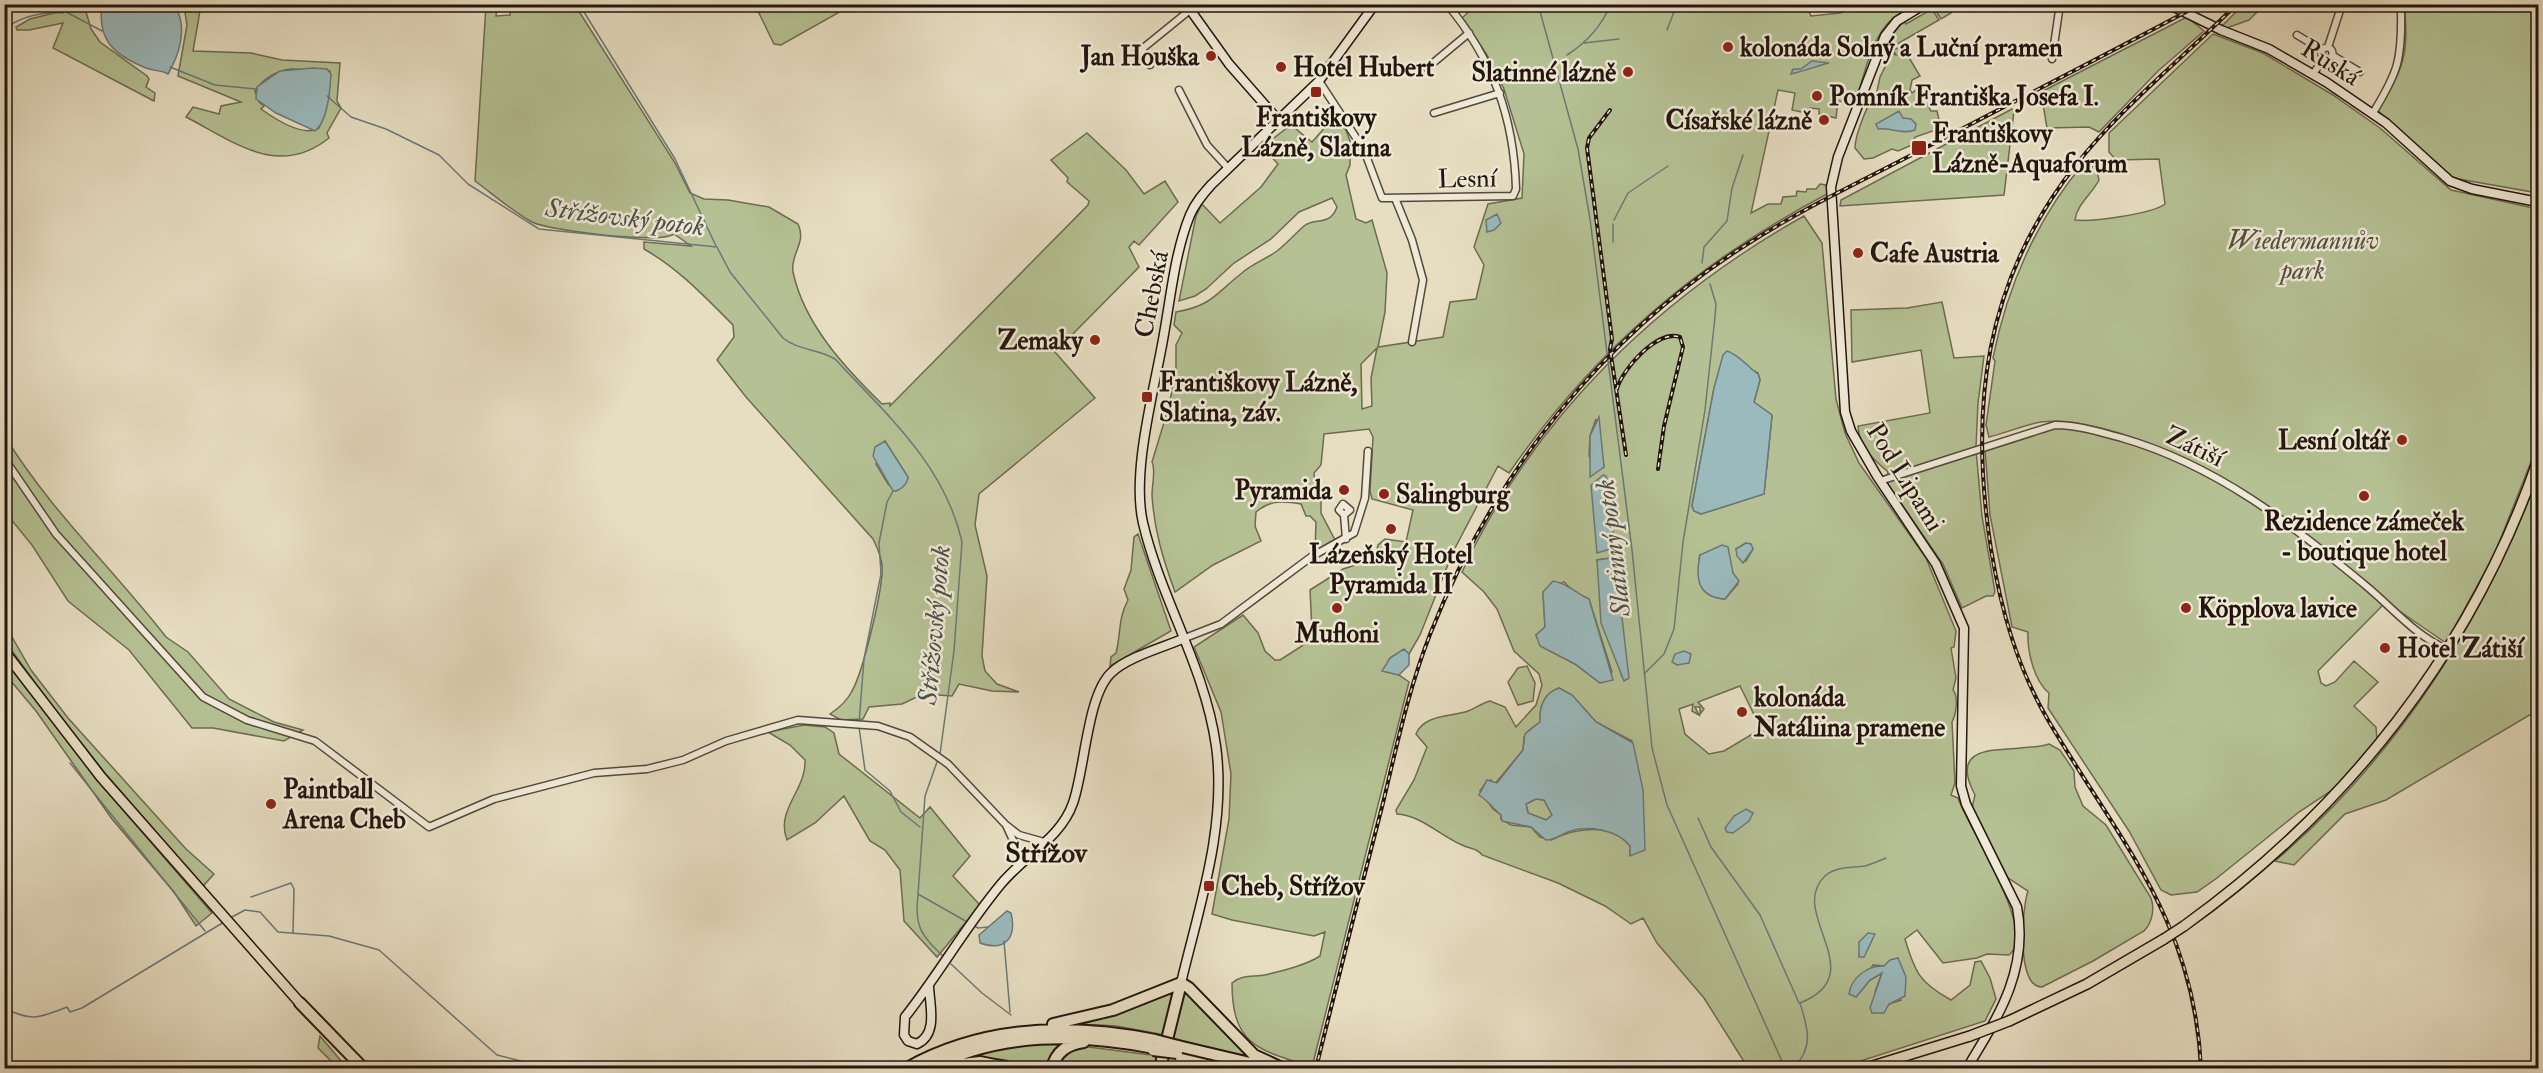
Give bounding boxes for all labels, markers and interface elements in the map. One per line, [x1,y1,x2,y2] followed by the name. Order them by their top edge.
[1739,32,2063,65] place label: kolonáda Solný a Luční pramen
[2295,32,2366,93] street label: Ruská
[1721,40,1735,54] marker: kolonáda Solný a Luční pramen
[1079,41,1200,73] place label: Jan Houška
[1204,49,1218,63] marker: Jan Houška
[1293,52,1435,84] place label: Hotel Hubert
[1471,57,1616,89] place label: Slatinné lázně
[1274,60,1288,74] marker: Hotel Hubert
[1621,65,1635,79] marker: Slatinné lázně
[1829,81,2099,113] place label: Pomník Františka Josefa I.
[1309,85,1323,99] marker: Františkovy Lázně, Slatina
[1810,89,1824,103] marker: Pomník Františka Josefa I.
[1241,102,1392,164] place label: Františkovy Lázně, Slatina
[1665,105,1812,137] place label: Císařské lázně
[1817,113,1831,127] marker: Císařské lázně
[1932,118,2128,181] place label: Františkovy Lázně-Aquaforum
[1910,139,1928,157] marker: Františkovy Lázně-Aquaforum
[1437,162,1499,196] street label: Lesní
[543,191,706,244] water label: Střížovský potok
[2227,225,2379,287] park label: Wiedermannův park
[1870,238,2000,270] place label: Cafe Austria
[1851,246,1865,260] marker: Cafe Austria
[1128,248,1176,340] street label: Chebská
[998,325,1085,358] place label: Zemaky
[1088,333,1102,347] marker: Zemaky
[1159,367,1358,429] place label: Františkovy Lázně, Slatina, záv.
[1140,390,1154,404] marker: Františkovy Lázně, Slatina, záv.
[1858,417,1951,538] street label: Pod Lipami
[2160,419,2231,475] street label: Zátiší
[2278,425,2390,457] place label: Lesní oltář
[2395,433,2409,447] marker: Lesní oltář
[1235,475,1333,508] place label: Pyramida
[1589,477,1638,620] water label: Slatinný potok
[1396,479,1511,512] place label: Salingburg
[1337,483,1351,497] marker: Pyramida
[1377,487,1391,501] marker: Salingburg
[2357,489,2371,503] marker: Rezidence zámeček - boutique hotel
[2264,506,2465,569] place label: Rezidence zámeček - boutique hotel
[1384,522,1398,536] marker: Lázeňský Hotel Pyramida II
[1309,539,1473,602] place label: Lázeňský Hotel Pyramida II
[911,544,958,707] water label: Střížovský potok
[2198,593,2357,626] place label: Köpplova lavice
[1330,601,1344,615] marker: Mufloni
[2179,601,2193,615] marker: Köpplova lavice
[1294,618,1379,650] place label: Mufloni
[2397,633,2525,665] place label: Hotel Zátiší
[2378,641,2392,655] marker: Hotel Zátiší
[1753,682,1945,745] place label: kolonáda Natáliina pramene
[1735,705,1749,719] marker: kolonáda Natáliina pramene
[282,774,406,836] place label: Paintball Arena Cheb
[264,797,278,811] marker: Paintball Arena Cheb
[1005,836,1088,871] district label: Střížov
[1221,871,1366,903] place label: Cheb, Střížov
[1202,879,1216,893] marker: Cheb, Střížov

